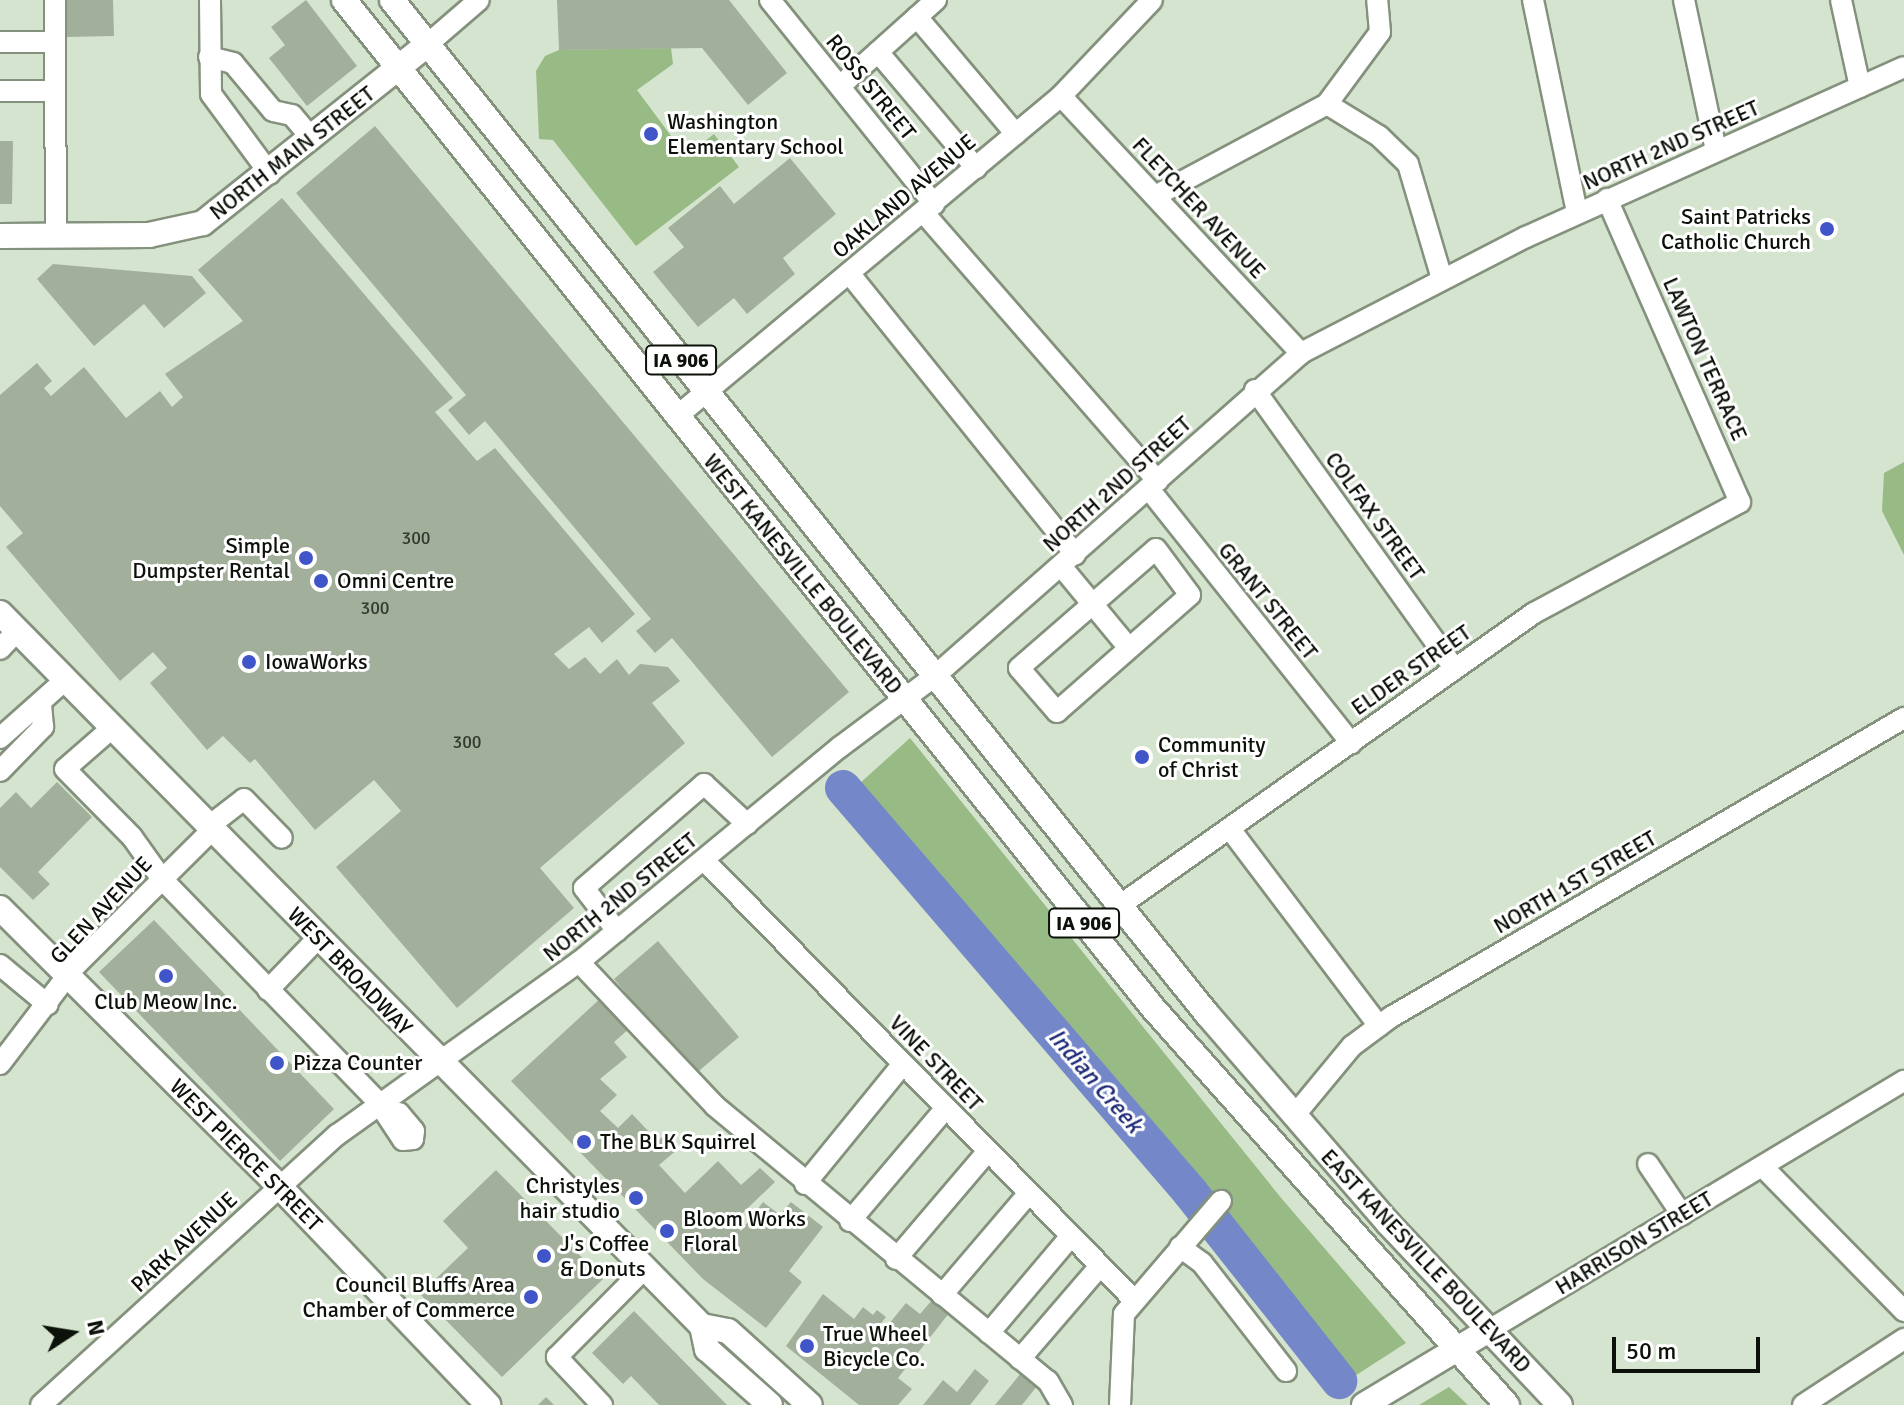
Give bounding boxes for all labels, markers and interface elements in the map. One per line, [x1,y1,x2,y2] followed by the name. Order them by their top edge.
[820,29,922,145] street label: ROSS STREET
[204,81,380,225] street label: NORTH MAIN STREET
[1579,94,1763,196] street label: NORTH 2ND STREET
[667,108,844,160] place label: Washington Elementary School
[642,125,660,143] marker: Washington Elementary School
[827,128,981,264] street label: OAKLAND AVENUE
[1127,132,1271,284] street label: FLETCHER AVENUE
[1661,203,1811,254] place label: Saint Patricks Catholic Church
[1818,220,1836,238] marker: Saint Patricks Catholic Church
[1657,273,1753,445] street label: LAWTON TERRACE
[645,344,717,376] road number: IA 906
[1038,411,1196,557] street label: NORTH 2ND STREET
[1320,447,1430,585] street label: COLFAX STREET
[698,449,908,699] street label: WEST KANESVILLE BOULEVARD
[401,527,431,549] house number: 300
[132,532,290,584] place label: Simple Dumpster Rental
[1213,537,1323,665] street label: GRANT STREET
[297,549,315,567] marker: Simple Dumpster Rental
[337,568,454,594] place label: Omni Centre
[312,572,330,590] marker: Omni Centre
[360,597,390,619] house number: 300
[1346,619,1476,721] street label: ELDER STREET
[265,649,368,675] place label: IowaWorks
[240,653,258,671] marker: IowaWorks
[452,731,482,753] house number: 300
[1158,731,1266,782] place label: Community of Christ
[1133,748,1151,766] marker: Community of Christ
[1489,825,1661,939] street label: NORTH 1ST STREET
[538,827,702,967] street label: NORTH 2ND STREET
[45,851,157,969] street label: GLEN AVENUE
[282,901,418,1041] street label: WEST BROADWAY
[1048,907,1120,939] road number: IA 906
[157,967,175,985] marker: Club Meow Inc.
[94,989,238,1015] place label: Club Meow Inc.
[884,1010,988,1116] street label: VINE STREET
[1042,1023,1148,1139] water label: Indian Creek
[293,1050,422,1076] place label: Pizza Counter
[268,1054,286,1072] marker: Pizza Counter
[164,1073,328,1237] street label: WEST PIERCE STREET
[600,1129,756,1155] place label: The BLK Squirrel
[575,1133,593,1151] marker: The BLK Squirrel
[1315,1144,1537,1378] street label: EAST KANESVILLE BOULEVARD
[520,1172,620,1224] place label: Christyles hair studio
[126,1186,242,1298] street label: PARK AVENUE
[1550,1186,1718,1300] street label: HARRISON STREET
[627,1189,645,1207] marker: Christyles hair studio
[683,1205,806,1256] place label: Bloom Works Floral
[658,1222,676,1240] marker: Bloom Works Floral
[560,1230,649,1282] place label: J's Coffee & Donuts
[535,1247,553,1265] marker: J's Coffee & Donuts
[302,1271,515,1322] place label: Council Bluffs Area Chamber of Commerce
[522,1288,540,1306] marker: Council Bluffs Area Chamber of Commerce
[32,1293,112,1373] north arrow
[81,1318,111,1338] text: N
[823,1320,928,1372] place label: True Wheel Bicycle Co.
[1616,1321,1764,1371] scale bar
[1626,1336,1676,1366] text: 50 m
[798,1337,816,1355] marker: True Wheel Bicycle Co.

